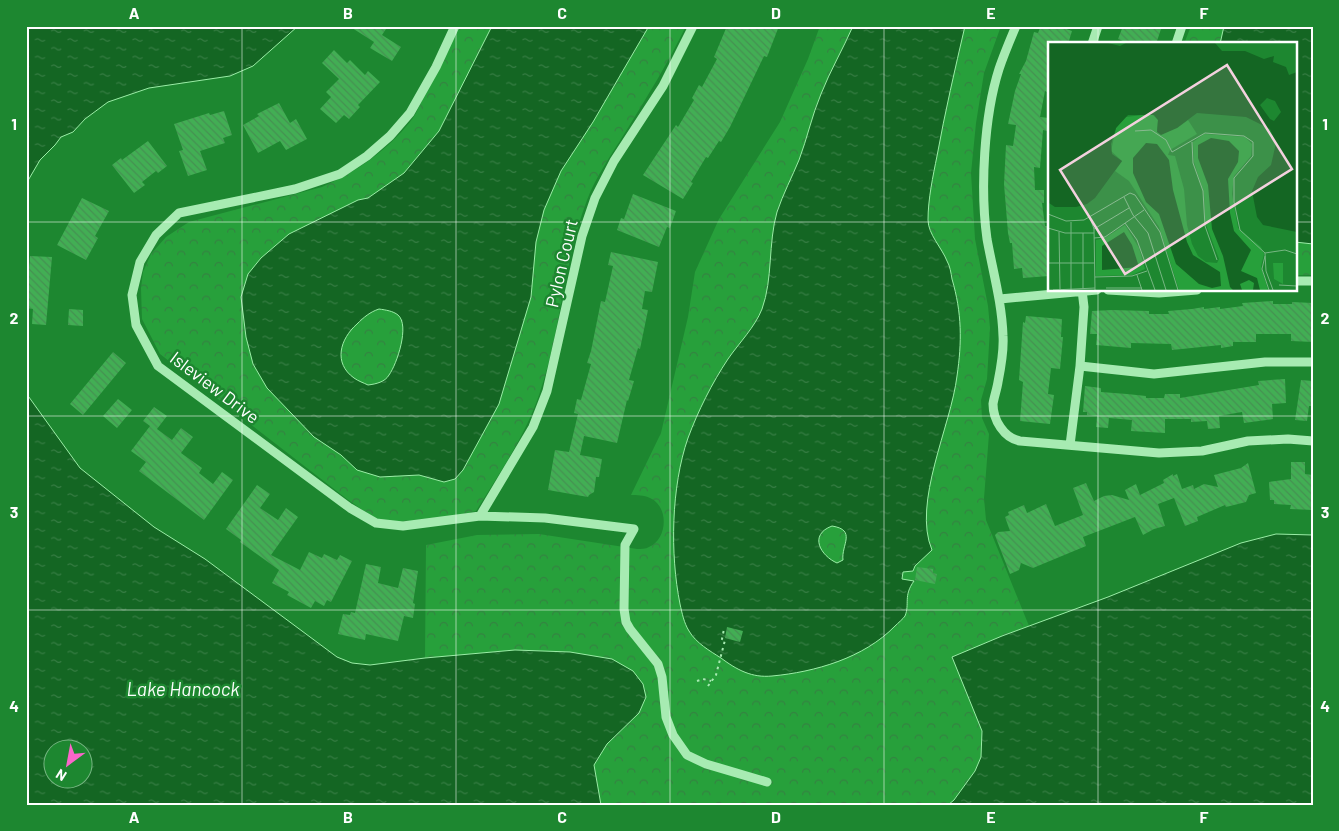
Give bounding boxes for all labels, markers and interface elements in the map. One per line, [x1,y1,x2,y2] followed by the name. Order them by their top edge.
[129,3,140,22] text: A
[343,3,353,22] text: B
[557,3,567,22] text: C
[771,3,781,22] text: D
[986,3,996,22] text: E
[1200,3,1209,22] text: F
[1048,42,1296,291] inset map
[11,114,17,133] text: 1
[1322,114,1328,133] text: 1
[540,217,582,309] street label: Pylon Court
[10,308,19,327] text: 2
[1321,308,1330,327] text: 2
[166,346,264,428] street label: Isleview Drive
[10,502,18,521] text: 3
[1321,502,1329,521] text: 3
[126,677,240,700] water label: Lake Hancock
[9,696,19,715] text: 4
[1320,696,1330,715] text: 4
[42,738,92,788] north arrow
[52,766,69,785] text: N
[129,807,140,826] text: A
[343,807,353,826] text: B
[557,807,567,826] text: C
[771,807,781,826] text: D
[986,807,996,826] text: E
[1200,807,1209,826] text: F

